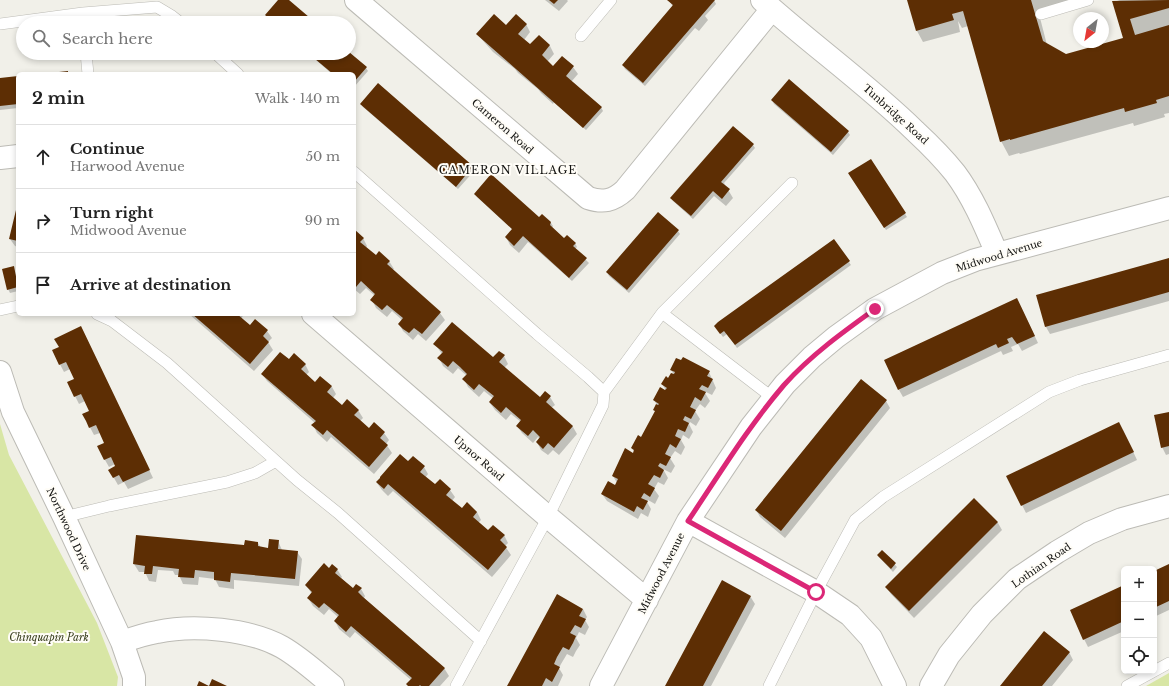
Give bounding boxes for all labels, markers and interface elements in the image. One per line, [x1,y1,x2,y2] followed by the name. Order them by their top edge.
[1073,12,1109,48] north arrow
[16,16,356,60] search box
[30,27,52,49] icon: search
[62,29,153,48] text: Search here
[860,82,931,147] street label: Tunbridge Road
[32,88,85,109] text: 2 min
[255,90,340,107] text: Walk · 140 m
[469,96,536,157] street label: Cameron Road
[70,139,145,158] text: Continue
[32,146,54,168] icon: ahead
[306,148,340,165] text: 50 m
[70,158,185,175] text: Harwood Avenue
[439,163,577,177] district label: CAMERON VILLAGE
[70,203,153,222] text: Turn right
[32,210,54,232] icon: right
[305,212,340,229] text: 90 m
[70,222,187,239] text: Midwood Avenue
[954,236,1044,275] street label: Midwood Avenue
[32,274,54,296] icon: arrive
[70,275,231,294] text: Arrive at destination
[866,300,884,318] route end
[451,433,507,484] street label: Upnor Road
[44,486,94,573] street label: Northwood Drive
[635,530,688,616] street label: Midwood Avenue
[1009,540,1074,591] street label: Lothian Road
[1121,566,1157,674] map controls
[1121,566,1157,602] button: +
[807,583,825,601] route start
[1121,602,1157,638] button: −
[9,631,89,644] park label: Chinquapin Park
[1121,638,1157,674] button: locate

